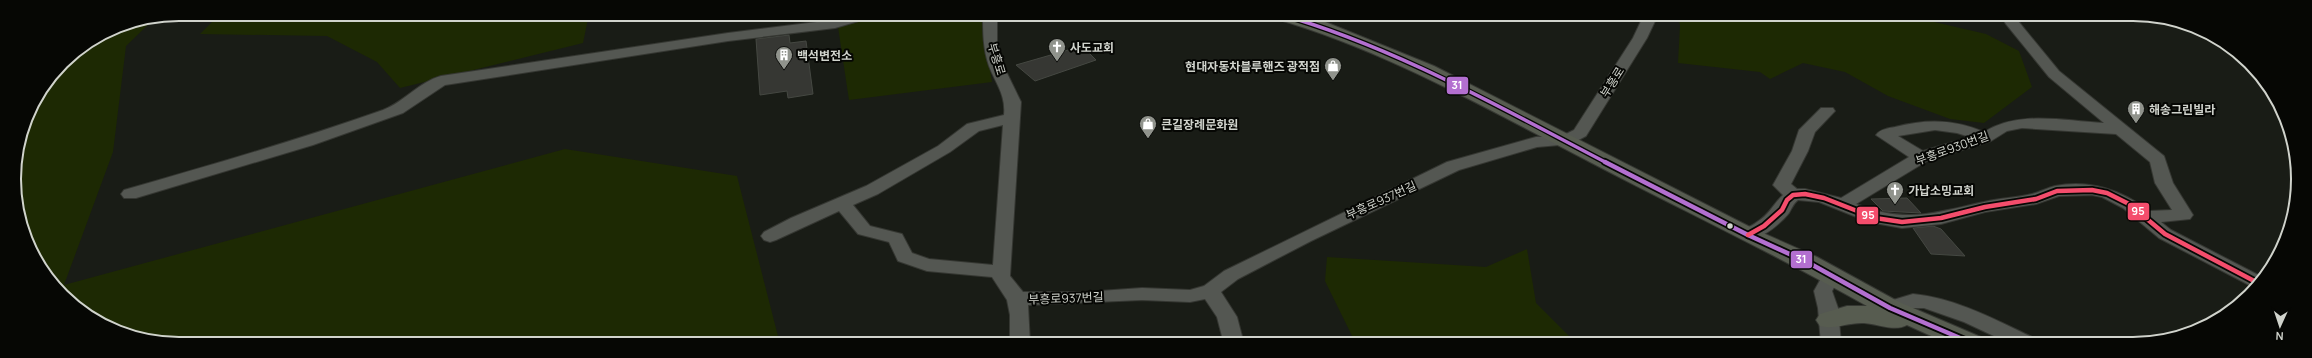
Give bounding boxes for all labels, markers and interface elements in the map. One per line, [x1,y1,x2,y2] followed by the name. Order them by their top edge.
[1047,37,1067,62] church icon: 사도교회
[1070,39,1114,56] place label: 사도교회
[984,41,1010,77] street label: 부흥로
[774,45,794,70] building icon: 백석변전소
[797,47,852,64] place label: 백석변전소
[1323,56,1343,81] shop icon: 현대자동차블루핸즈 광적점
[1185,58,1320,75] place label: 현대자동차블루핸즈 광적점
[1596,63,1628,101] street label: 부흥로
[1446,76,1469,95] line badge: 31
[1451,77,1463,92] text: 31
[2126,99,2146,124] building icon: 해송그린빌라
[2149,101,2215,118] place label: 해송그린빌라
[1138,114,1158,139] shop icon: 큰길장례문화원
[1161,116,1238,133] place label: 큰길장례문화원
[1913,127,1991,169] street label: 부흥로930번길
[1343,177,1419,223] street label: 부흥로937번길
[1885,180,1905,205] church icon: 가납소밍교회
[1908,182,1974,199] place label: 가납소밍교회
[2127,202,2150,221] line badge: 95
[2131,203,2145,218] text: 95
[1856,206,1879,225] line badge: 95
[1861,207,1875,222] text: 95
[1725,221,1735,231] unlabelled marker
[1790,250,1813,269] line badge: 31
[1795,251,1807,266] text: 31
[1028,288,1104,308] street label: 부흥로937번길
[2260,306,2300,346] north arrow
[2275,329,2284,344] text: N

